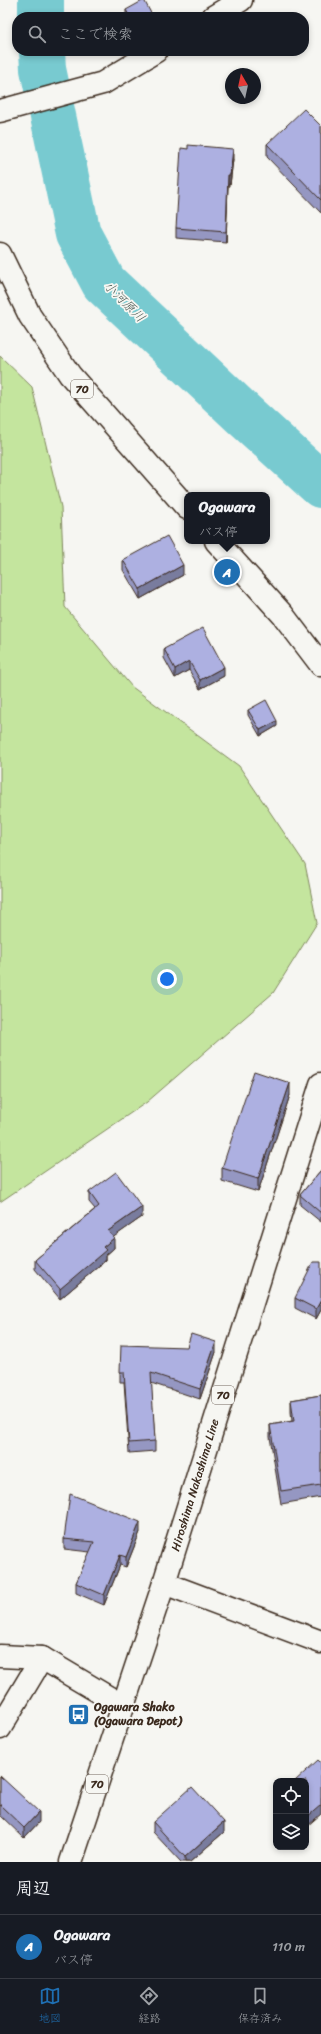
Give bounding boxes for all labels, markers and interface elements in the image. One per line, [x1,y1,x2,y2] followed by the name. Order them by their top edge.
[12,12,309,56] search box
[58,21,133,47] text: ここで検索
[26,23,48,45] icon: search
[225,68,261,104] north arrow
[98,275,151,328] water label: 小河原川
[71,380,93,398] road number: 70
[184,492,270,544] popup
[199,494,255,520] text: Ogawara
[199,520,238,543] text: バス停
[214,557,240,587] pin: A
[157,969,177,989] your location
[212,1386,234,1404] road number: 70
[164,1416,226,1554] street label: Hiroshima Nakashima Line
[93,1696,183,1732] place label: Ogawara Shako (Ogawara Depot)
[66,1701,92,1727] bus stop icon: Ogawara Shako (Ogawara Depot)
[86,1775,108,1793] road number: 70
[273,1778,309,1850] map controls
[273,1778,309,1814] button: locate
[273,1814,309,1850] button: layers
[16,1873,50,1903] text: 周辺
[54,1922,110,1948] text: Ogawara
[25,1935,33,1958] text: A
[272,1935,305,1958] text: 110 m
[54,1948,93,1971] text: バス停
[39,1985,61,2028] tab: 地図
[138,1985,160,2028] tab: 経路
[238,1985,282,2028] tab: 保存済み

